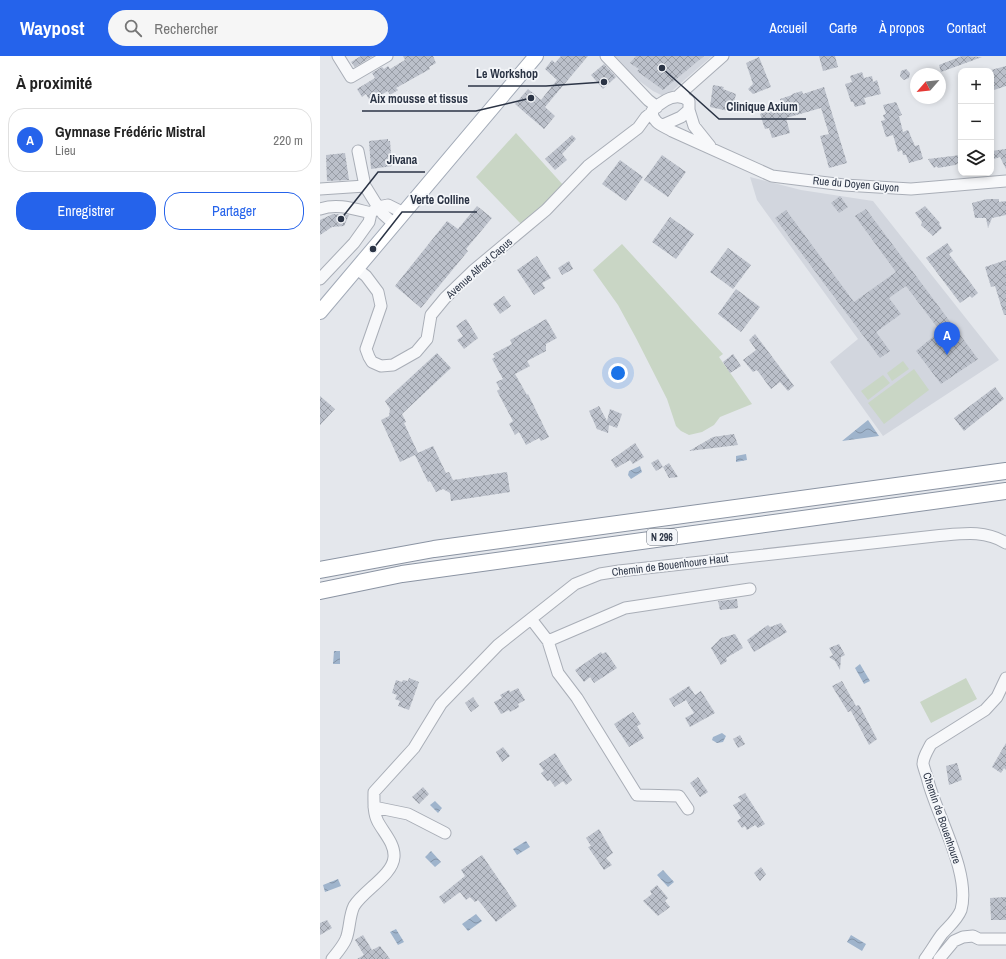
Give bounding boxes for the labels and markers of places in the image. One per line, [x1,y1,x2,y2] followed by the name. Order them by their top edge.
[468,62,546,86] callout: Le Workshop
[362,87,476,111] callout: Aix mousse et tissus
[719,95,806,119] callout: Clinique Axium
[378,148,425,172] callout: Jivana
[402,188,477,212] callout: Verte Colline
[934,322,960,355] pin: A

